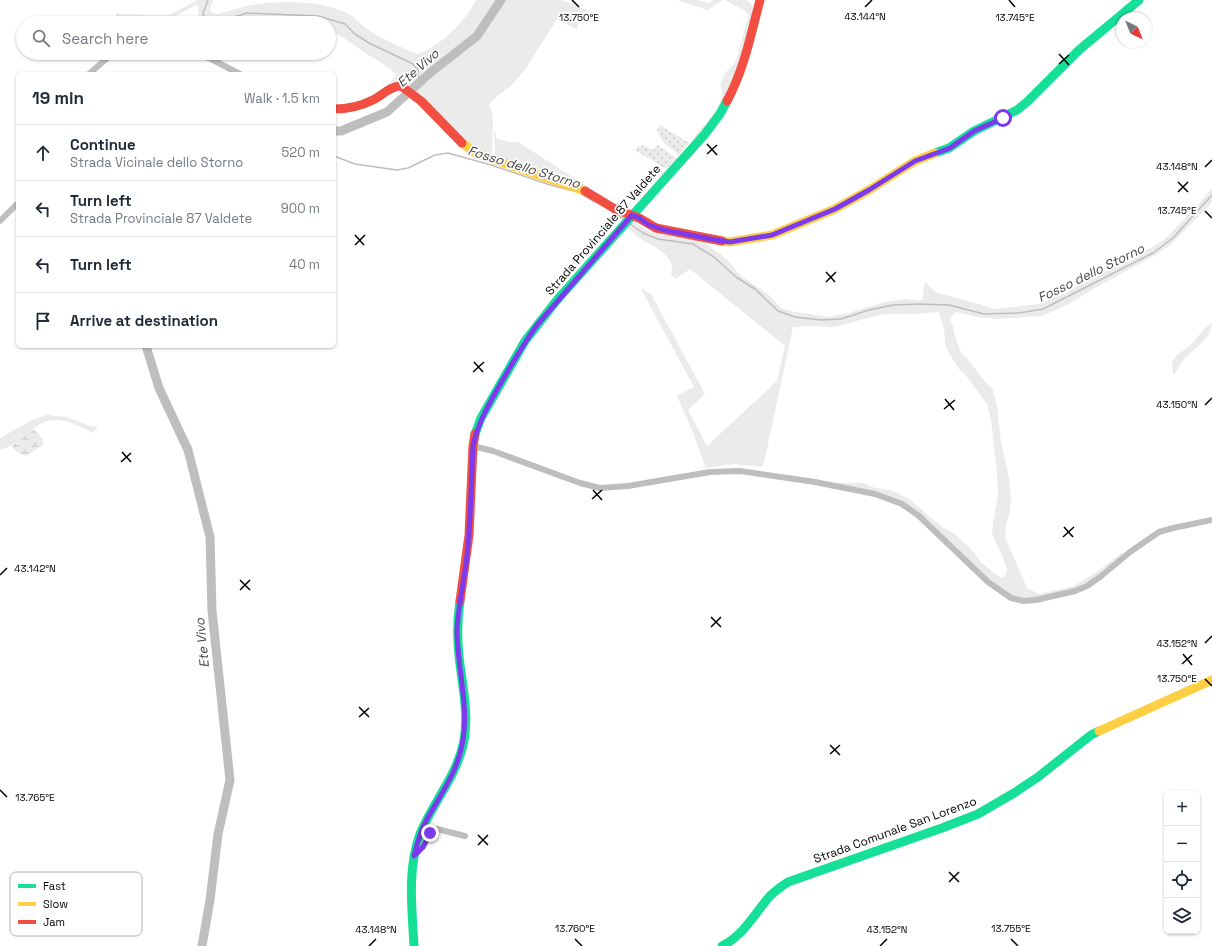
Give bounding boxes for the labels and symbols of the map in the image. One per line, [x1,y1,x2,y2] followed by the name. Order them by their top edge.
[844,10,886,23] text: 43.144°N
[559,11,599,24] text: 13.750°E
[995,11,1035,24] text: 13.745°E
[1116,12,1152,48] north arrow
[394,45,443,91] water label: Ete Vivo
[994,109,1012,127] route start
[466,142,583,192] water label: Fosso dello Storno
[1156,160,1198,173] text: 43.148°N
[542,161,664,299] street label: Strada Provinciale 87 Valdete
[1157,204,1197,217] text: 13.745°E
[1035,239,1148,306] water label: Fosso dello Storno
[1156,398,1198,411] text: 43.150°N
[14,562,56,575] text: 43.142°N
[191,616,213,669] water label: Ete Vivo
[1157,637,1197,650] text: 43.152°N
[1157,672,1197,685] text: 13.750°E
[15,791,55,804] text: 13.765°E
[811,793,979,867] street label: Strada Comunale San Lorenzo
[421,824,439,842] route end
[10,872,142,936] legend
[43,879,66,893] text: Fast
[43,897,68,911] text: Slow
[43,915,65,929] text: Jam
[555,922,595,935] text: 13.760°E
[991,922,1031,935] text: 13.755°E
[355,923,397,936] text: 43.148°N
[867,923,907,936] text: 43.152°N

